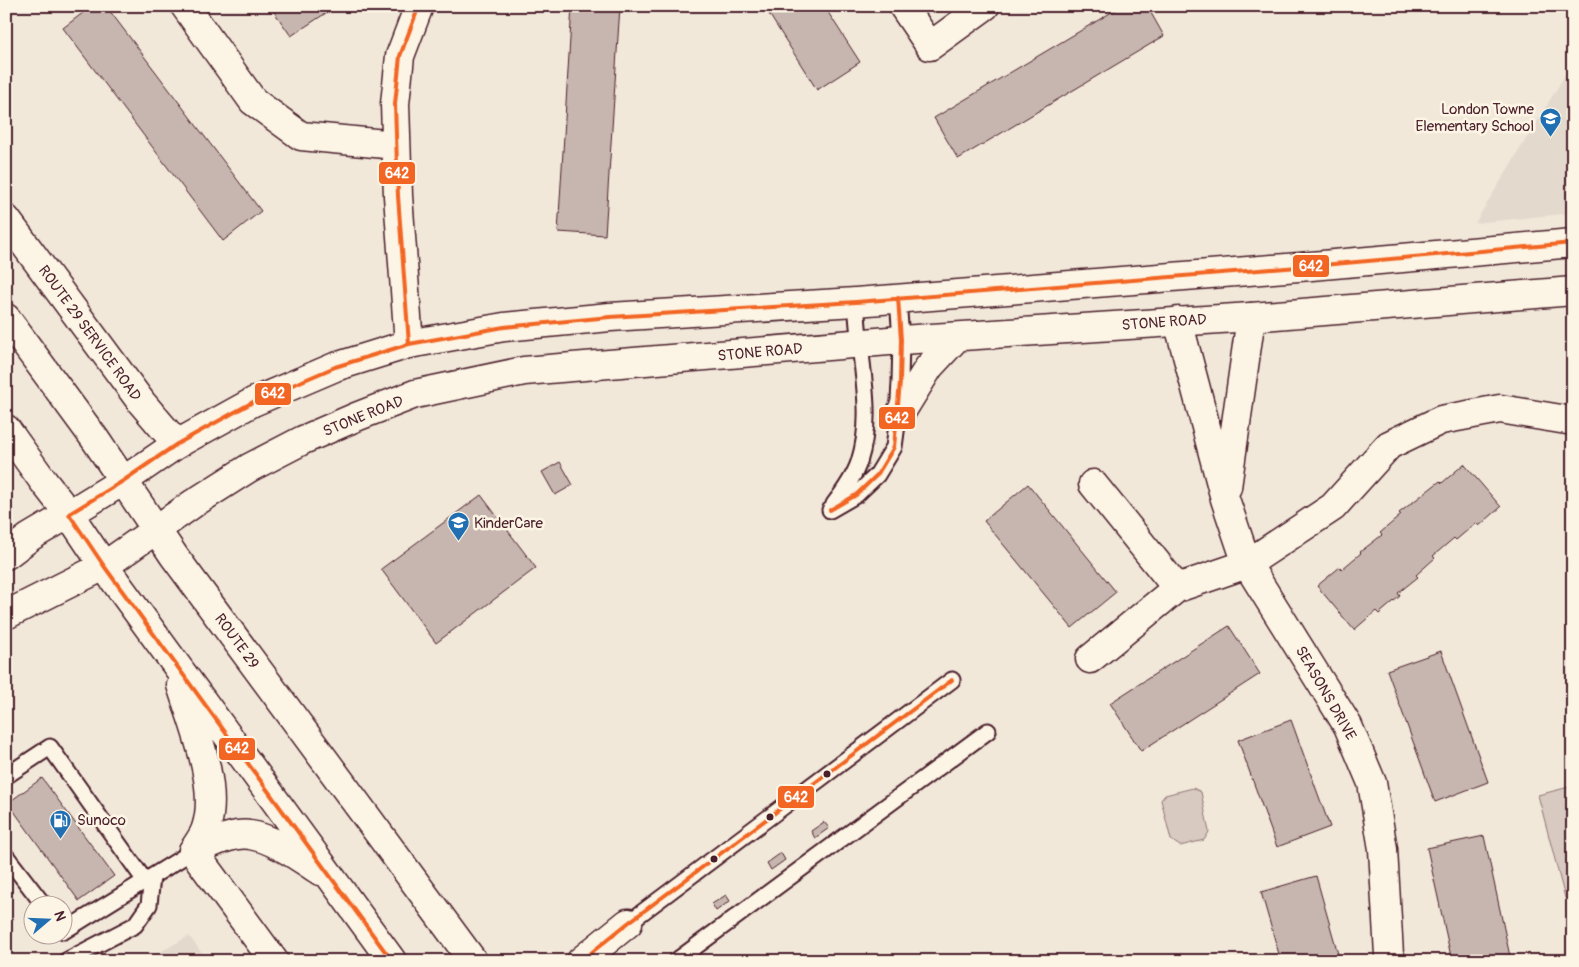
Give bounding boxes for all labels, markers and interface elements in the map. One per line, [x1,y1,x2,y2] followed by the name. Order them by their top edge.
[1416,100,1535,136] place label: London Towne Elementary School
[1538,106,1562,137] school or university icon: London Towne Elementary School
[378,161,416,185] line badge: 642
[385,165,409,182] text: 642
[1292,254,1330,278] line badge: 642
[1299,258,1323,275] text: 642
[34,262,145,405] street label: ROUTE 29 SERVICE ROAD
[1121,310,1207,335] street label: STONE ROAD
[717,339,803,366] street label: STONE ROAD
[254,382,292,406] line badge: 642
[261,385,285,402] text: 642
[320,392,406,441] street label: STONE ROAD
[878,406,916,430] line badge: 642
[885,410,909,427] text: 642
[446,511,470,542] school or university icon: KinderCare
[474,514,544,533] place label: KinderCare
[210,610,263,673] street label: ROUTE 29
[1291,643,1360,744] street label: SEASONS DRIVE
[218,737,256,761] line badge: 642
[225,740,249,757] text: 642
[822,769,832,779] unlabelled marker
[777,785,815,809] line badge: 642
[784,789,808,806] text: 642
[49,808,73,839] fuel station icon: Sunoco
[77,811,126,830] place label: Sunoco
[765,812,775,822] unlabelled marker
[709,854,719,864] unlabelled marker
[22,894,72,944] north arrow
[50,909,69,923] text: N

